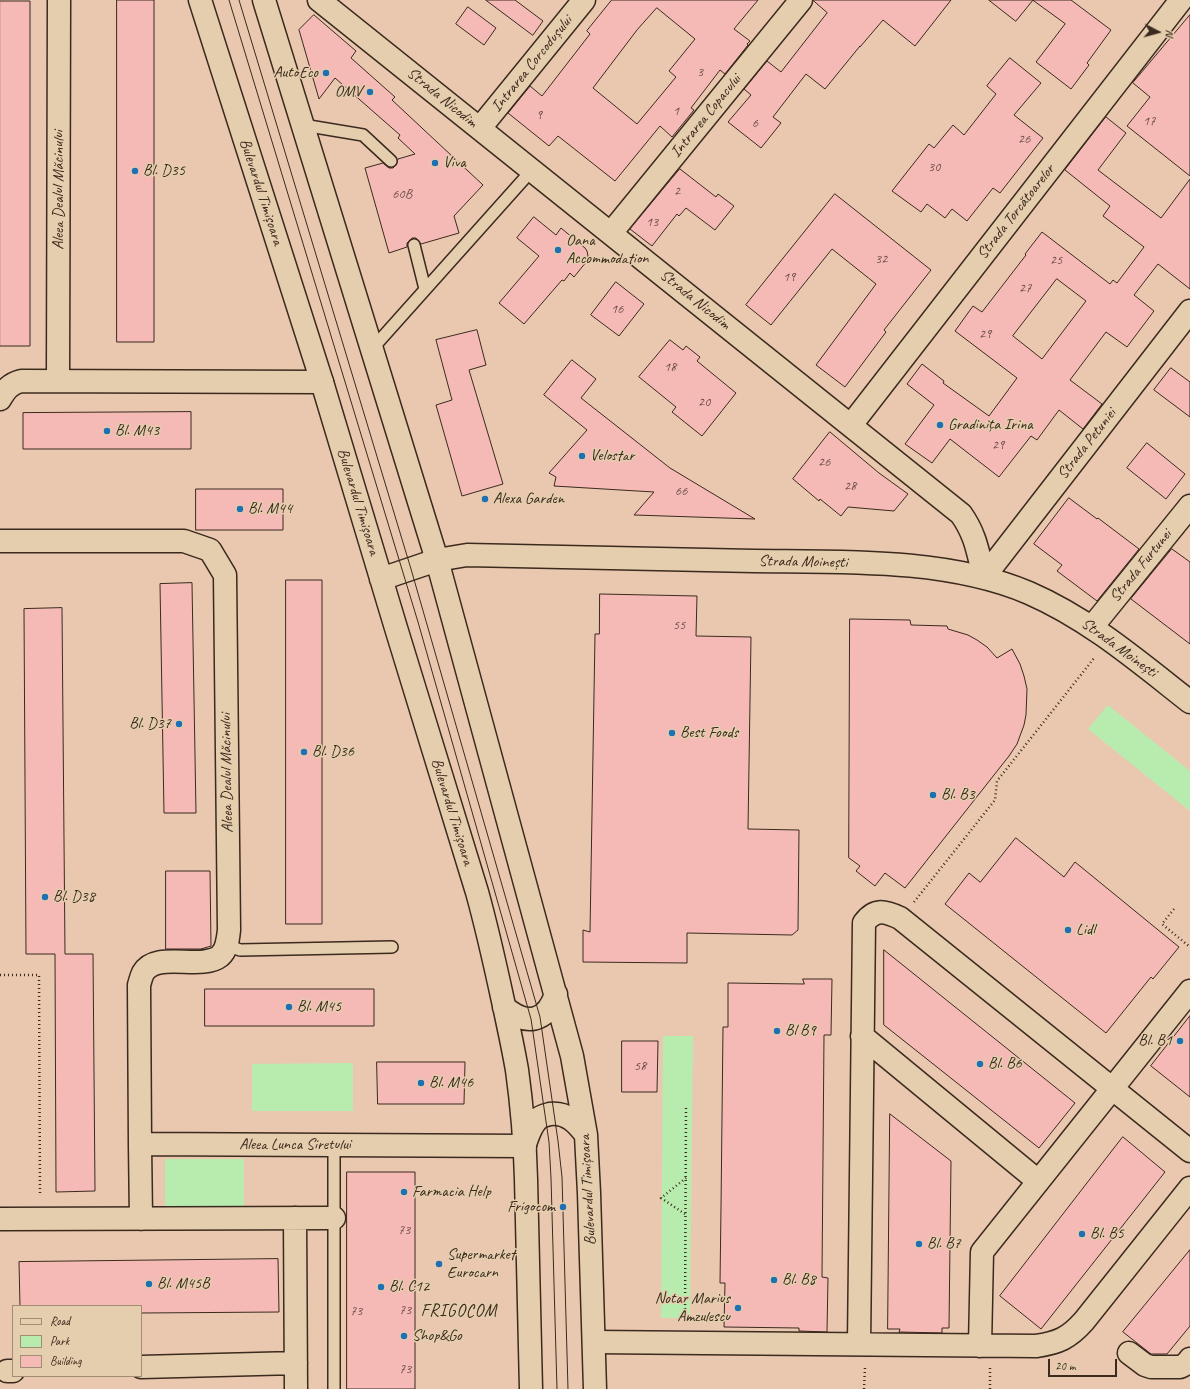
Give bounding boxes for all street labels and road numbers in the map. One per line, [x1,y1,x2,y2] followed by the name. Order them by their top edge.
[487,12,577,116] street label: Intrarea Corcodușului
[403,64,481,132] street label: Strada Nicodim
[667,70,745,162] street label: Intrarea Copacului
[49,130,69,250] street label: Aleea Dealul Măcinului
[235,136,287,248] street label: Bulevardul Timișoara
[973,161,1059,263] street label: Strada Torcătoarelor
[656,266,734,334] street label: Strada Nicodim
[1053,405,1121,483] street label: Strada Petuniei
[333,446,383,558] street label: Bulevardul Timișoara
[1106,526,1176,606] street label: Strada Furtunei
[758,552,848,572] street label: Strada Moinești
[1077,614,1161,682] street label: Strada Moinești
[216,713,238,833] street label: Aleea Dealul Măcinului
[427,756,477,868] street label: Bulevardul Timișoara
[576,1134,600,1246] street label: Bulevardul Timișoara
[239,1135,351,1155] street label: Aleea Lunca Siretului

